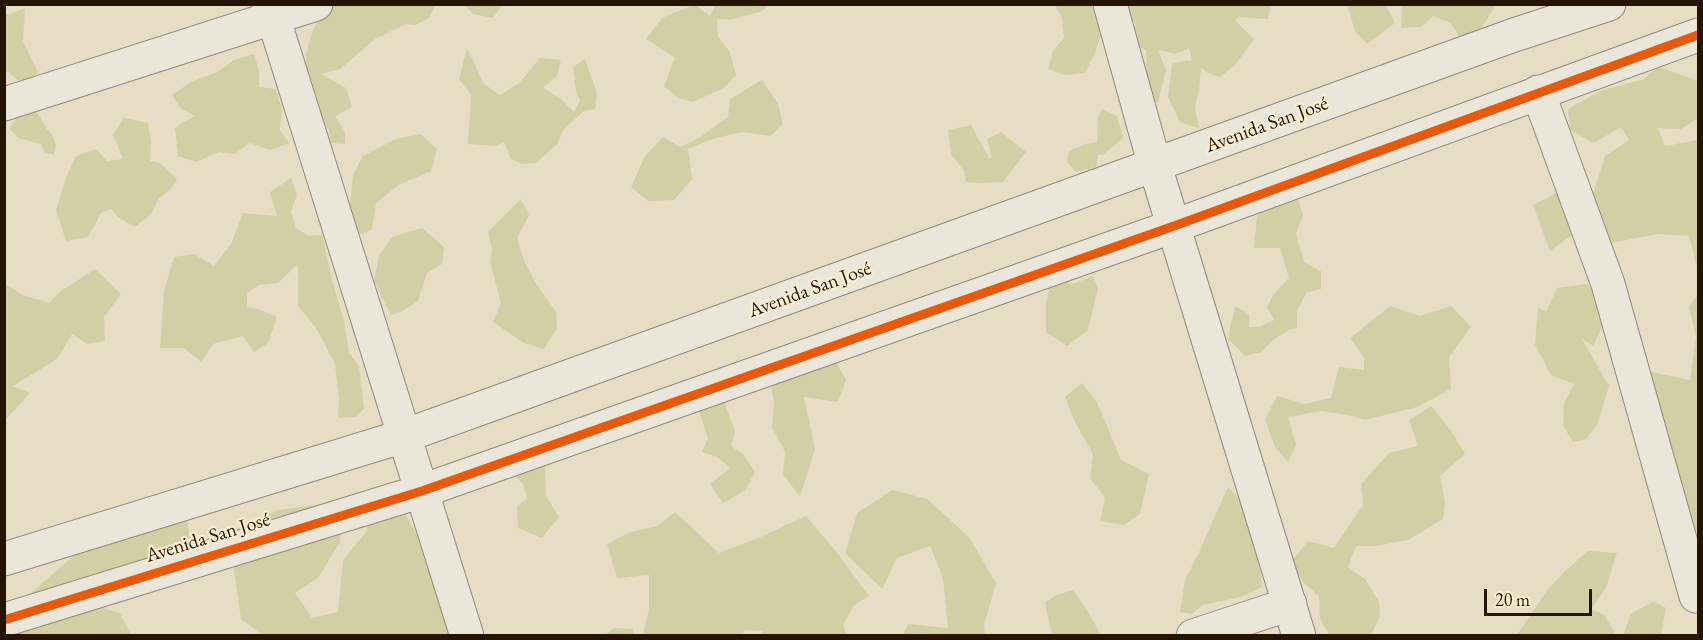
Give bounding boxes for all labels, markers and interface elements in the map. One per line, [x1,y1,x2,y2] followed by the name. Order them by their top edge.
[1202,92,1332,158] street label: Avenida San José
[745,257,875,323] street label: Avenida San José
[143,508,273,568] street label: Avenida San José
[1487,577,1595,615] scale bar
[1495,588,1530,611] text: 20 m

